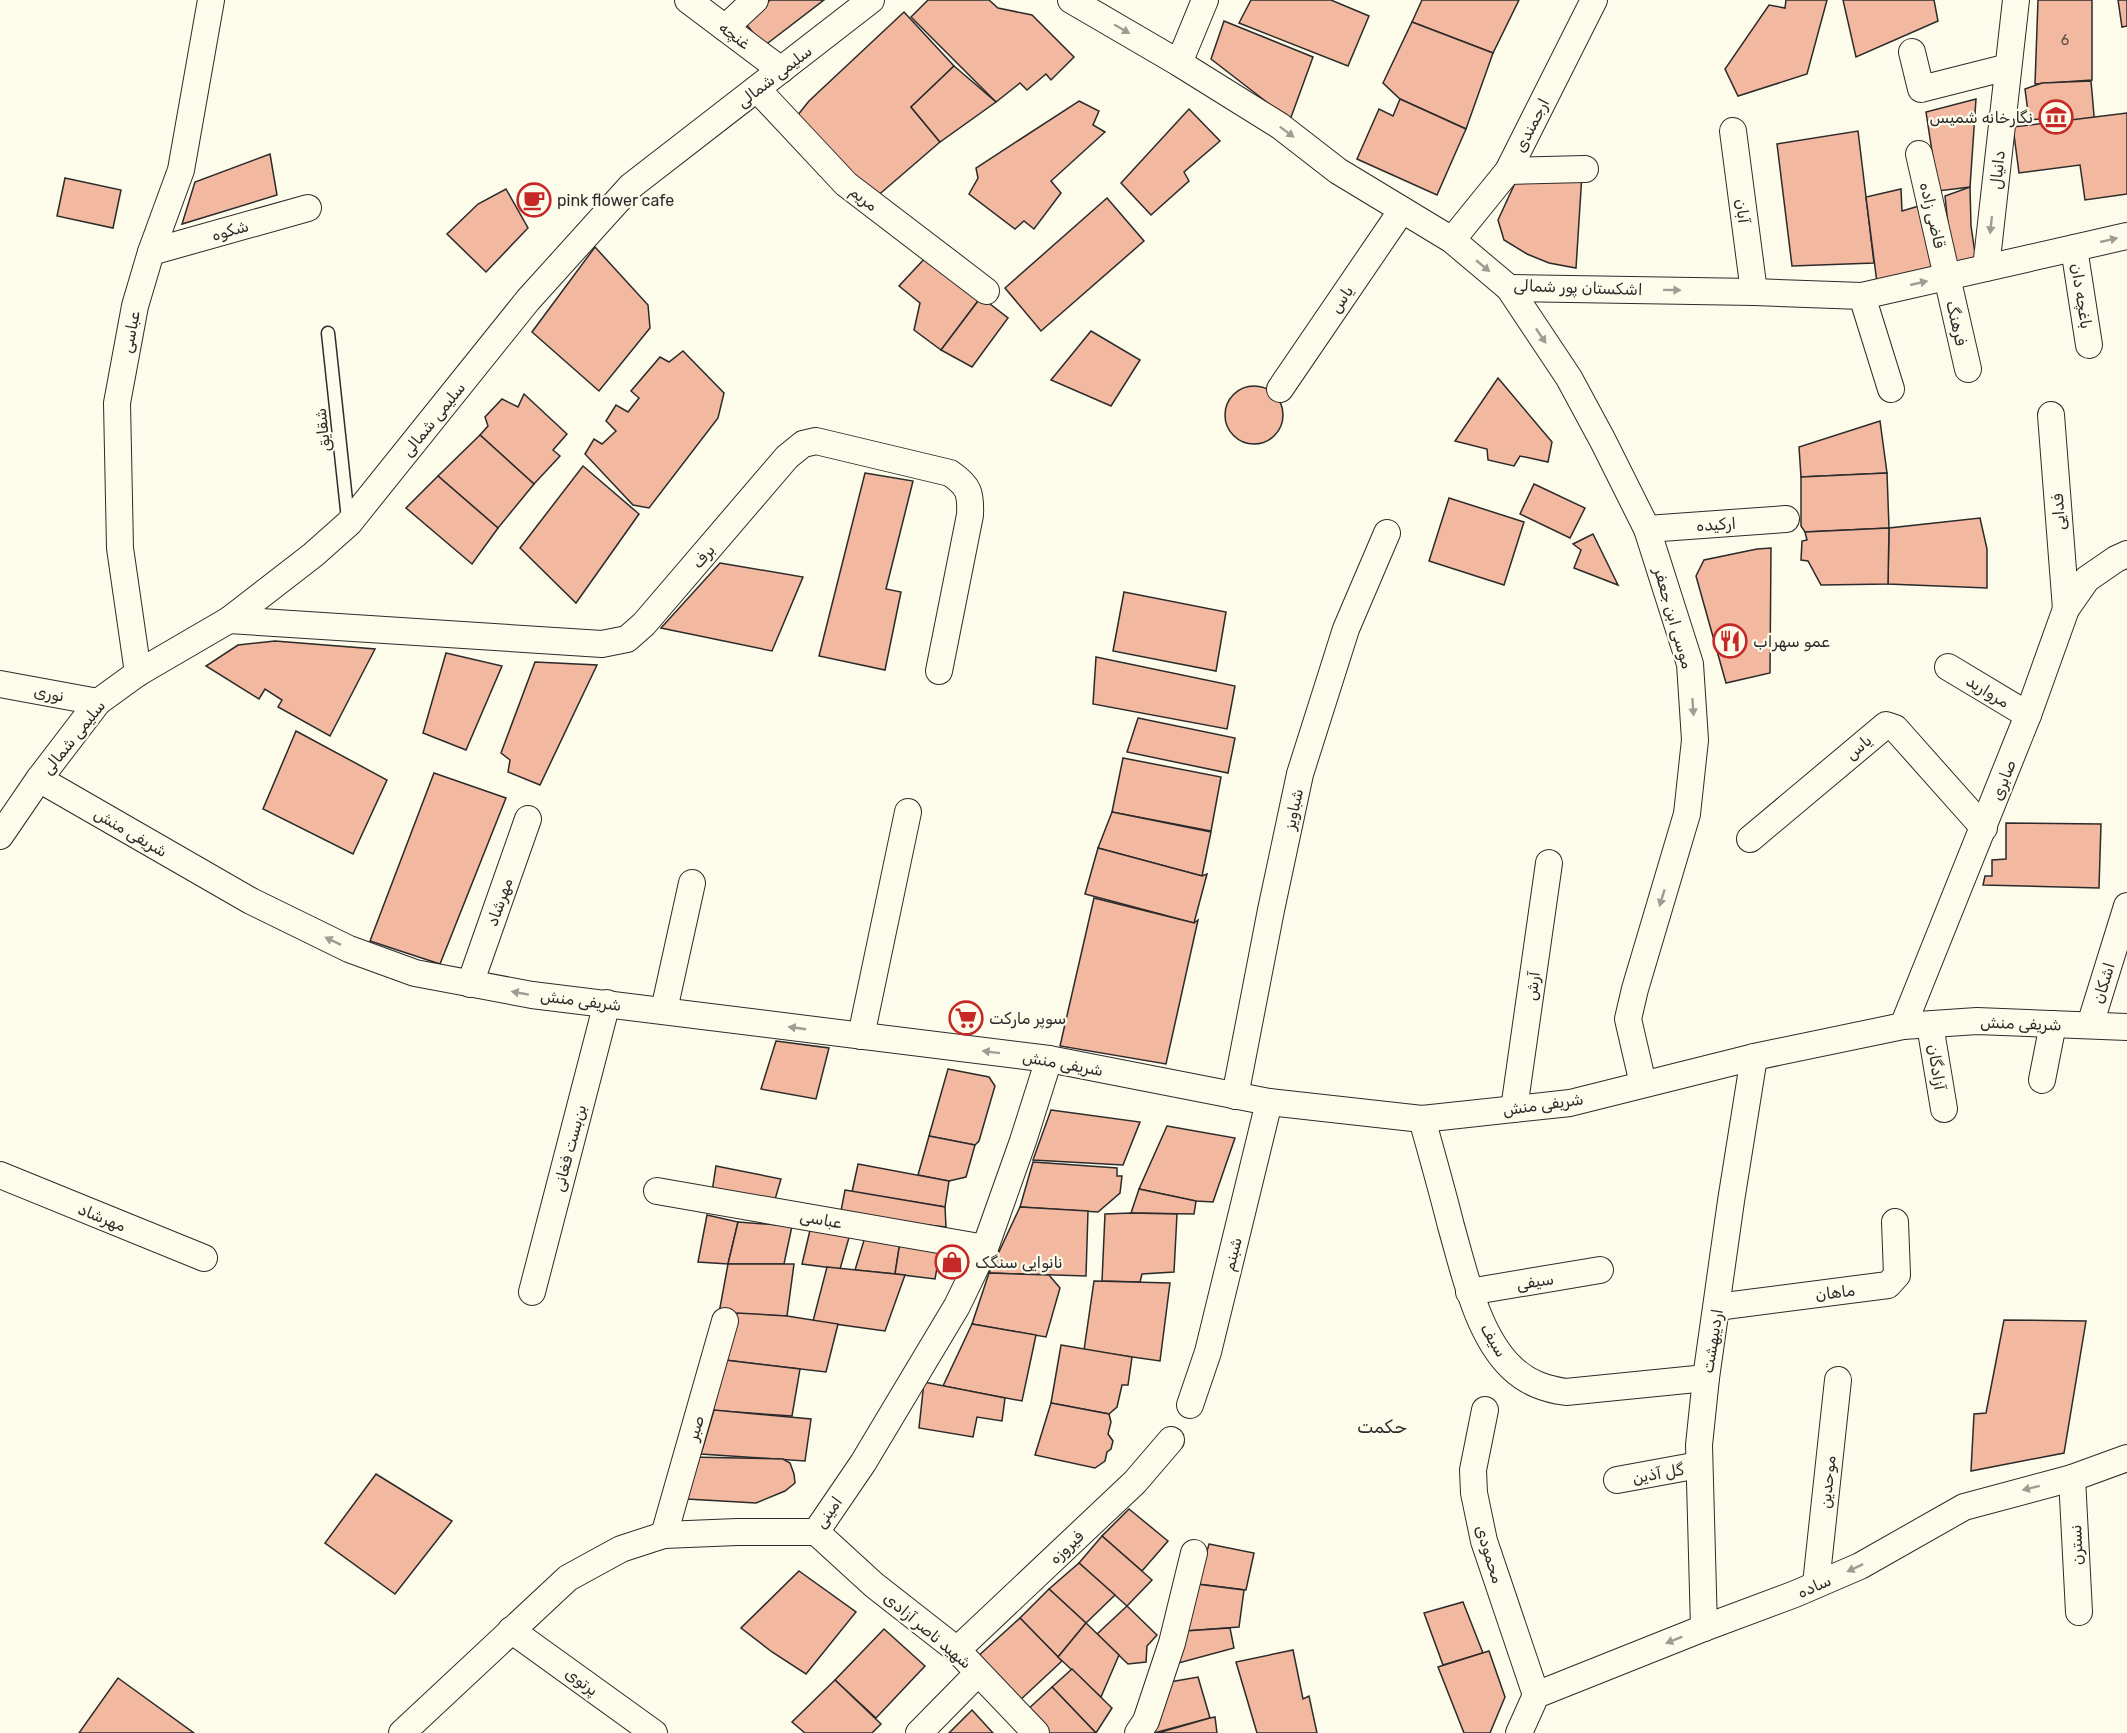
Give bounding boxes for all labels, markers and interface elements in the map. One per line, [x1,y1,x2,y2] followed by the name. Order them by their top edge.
[715,18,754,53] street label: غنچه
[1114,24,1130,35] one-way arrow
[2061,32,2069,49] house number: 6
[733,41,816,112] street label: سلیمی شمالی
[1510,95,1554,156] street label: ارجمندی
[2038,99,2074,135] museum icon: نگارخانه شمیس
[1930,108,2033,128] place label: نگارخانه شمیس
[1279,126,1295,138] one-way arrow
[1986,149,2009,191] street label: دانیال
[1915,180,1949,251] street label: قاضی زاده
[516,182,552,218] cafe icon: pink flower cafe
[845,182,882,216] street label: مریم
[557,191,674,210] place label: pink flower cafe
[1732,198,1753,225] street label: آبان
[209,216,251,246] street label: شکوه
[1986,216,1996,235] one-way arrow
[2100,234,2119,244] one-way arrow
[1475,259,1490,271] one-way arrow
[2067,262,2096,330] street label: باغچه دان
[1513,276,1643,300] street label: اشکستان پور شمالی
[1910,278,1929,288] one-way arrow
[1326,282,1357,316] street label: یاس
[1663,285,1682,295] one-way arrow
[1941,299,1971,348] street label: فرهنگ
[117,309,144,355] street label: عباسی
[1535,328,1546,344] one-way arrow
[398,378,469,460] street label: سلیمی شمالی
[311,407,335,453] street label: شقایق
[2048,492,2069,531] street label: فدایی
[1696,514,1737,536] street label: ارکیده
[688,540,720,573] street label: برف
[1649,564,1697,671] street label: موسی ابن جعفر
[1712,623,1748,659] restaurant icon: عمو سهراب
[1753,632,1830,652] place label: عمو سهراب
[1962,671,2013,713] street label: مروارید
[32,681,66,706] street label: نوری
[38,696,109,778] street label: سلیمی شمالی
[1688,697,1698,716] one-way arrow
[1841,731,1875,764] street label: یاس
[1987,757,2021,804] street label: صابری
[1280,787,1308,833] street label: شباویز
[90,804,171,862] street label: شریفی منش
[482,875,518,929] street label: مهرشاد
[1657,889,1666,907] one-way arrow
[325,937,342,946] one-way arrow
[2088,960,2119,1006] street label: اشکان
[1521,970,1545,1002] street label: آرش
[539,986,623,1016] street label: شریفی منش
[511,988,530,997] one-way arrow
[948,1000,984,1036] supermarket icon: سوپر مارکت
[989,1009,1066,1029] place label: سوپر مارکت
[1980,1013,2062,1035] street label: شریفی منش
[788,1023,807,1032] one-way arrow
[1923,1043,1950,1092] street label: آزادگان
[981,1047,1000,1057] one-way arrow
[1021,1047,1105,1081] street label: شریفی منش
[1501,1089,1585,1121] street label: شریفی منش
[549,1103,590,1194] street label: بن‌بست فغانی
[75,1199,129,1237] street label: مهرشاد
[798,1206,844,1233] street label: عباسی
[1219,1235,1247,1273] street label: شبنم
[934,1244,970,1280] shop icon: نانوایی سنگک
[975,1253,1063,1273] place label: نانوایی سنگک
[1515,1269,1555,1294] street label: سیفی
[1814,1281,1856,1304] street label: ماهان
[1698,1308,1728,1375] street label: اردیبهشت
[1476,1320,1511,1360] street label: سیف
[683,1413,709,1444] street label: صبر
[1357,1416,1407,1438] district label: حکمت
[1815,1455,1841,1510] street label: موحدین
[1631,1460,1686,1487] street label: گل آذین
[2022,1484,2040,1493] one-way arrow
[811,1493,846,1532] street label: امینی
[1471,1523,1507,1586] street label: محمودی
[2066,1524,2088,1566] street label: نسترن
[1045,1526,1089,1569] street label: فیروزه
[1846,1563,1863,1572] one-way arrow
[1794,1571,1834,1602] street label: ساده
[879,1588,976,1673] street label: شهید ناصر آزادی
[1664,1635,1682,1645] one-way arrow
[561,1663,602,1701] street label: پرتوی

